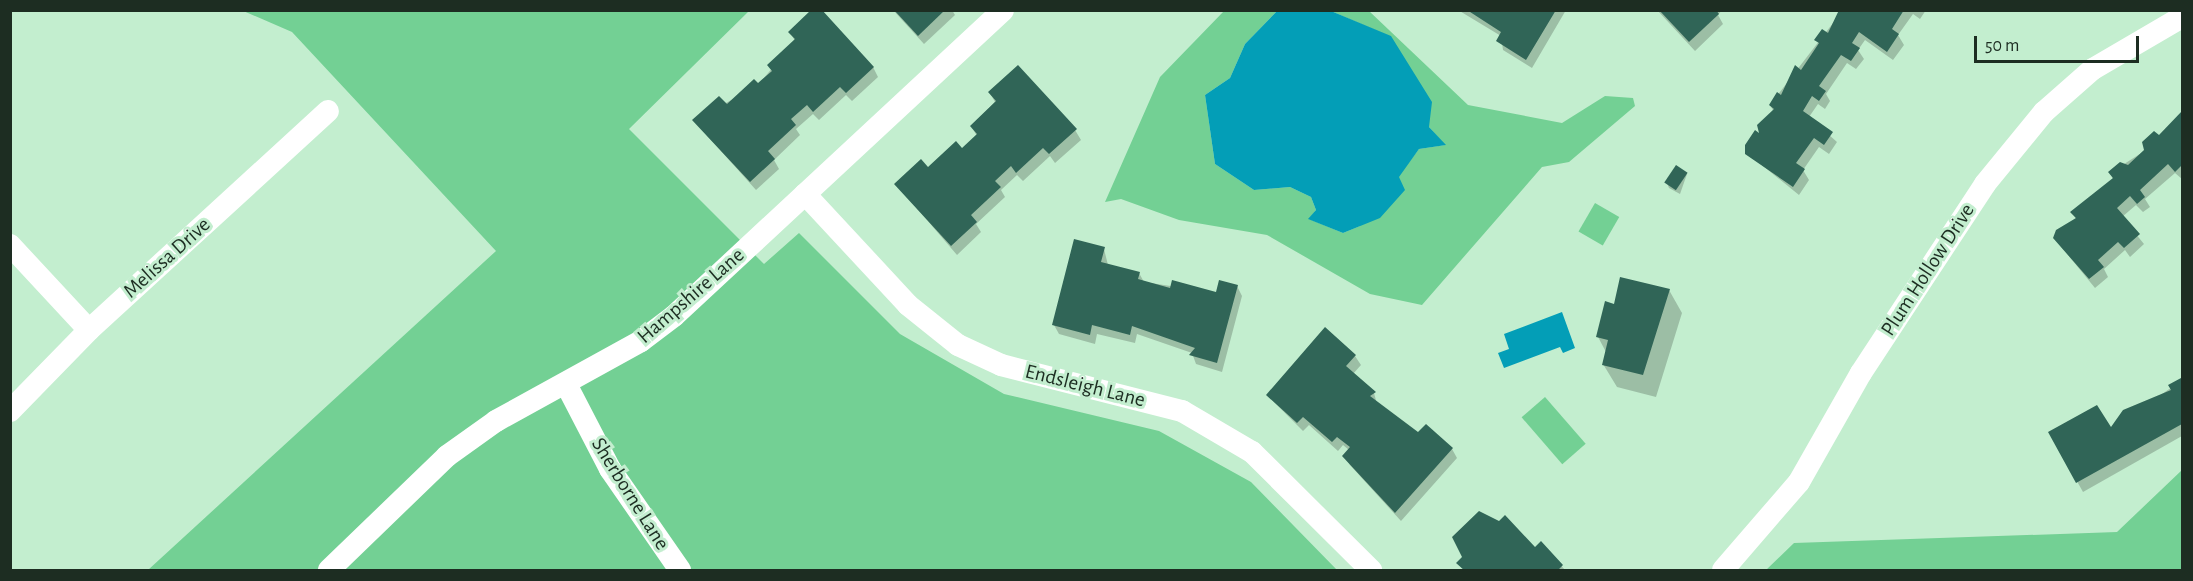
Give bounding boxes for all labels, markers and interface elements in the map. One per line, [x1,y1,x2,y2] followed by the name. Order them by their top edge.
[1977,24,2142,62] scale bar
[1985,37,2019,55] text: 50 m
[1876,199,1980,341] street label: Plum Hollow Drive
[118,212,216,304] street label: Melissa Drive
[632,243,750,349] street label: Hampshire Lane
[1022,359,1148,413] street label: Endsleigh Lane
[586,433,674,555] street label: Sherborne Lane

